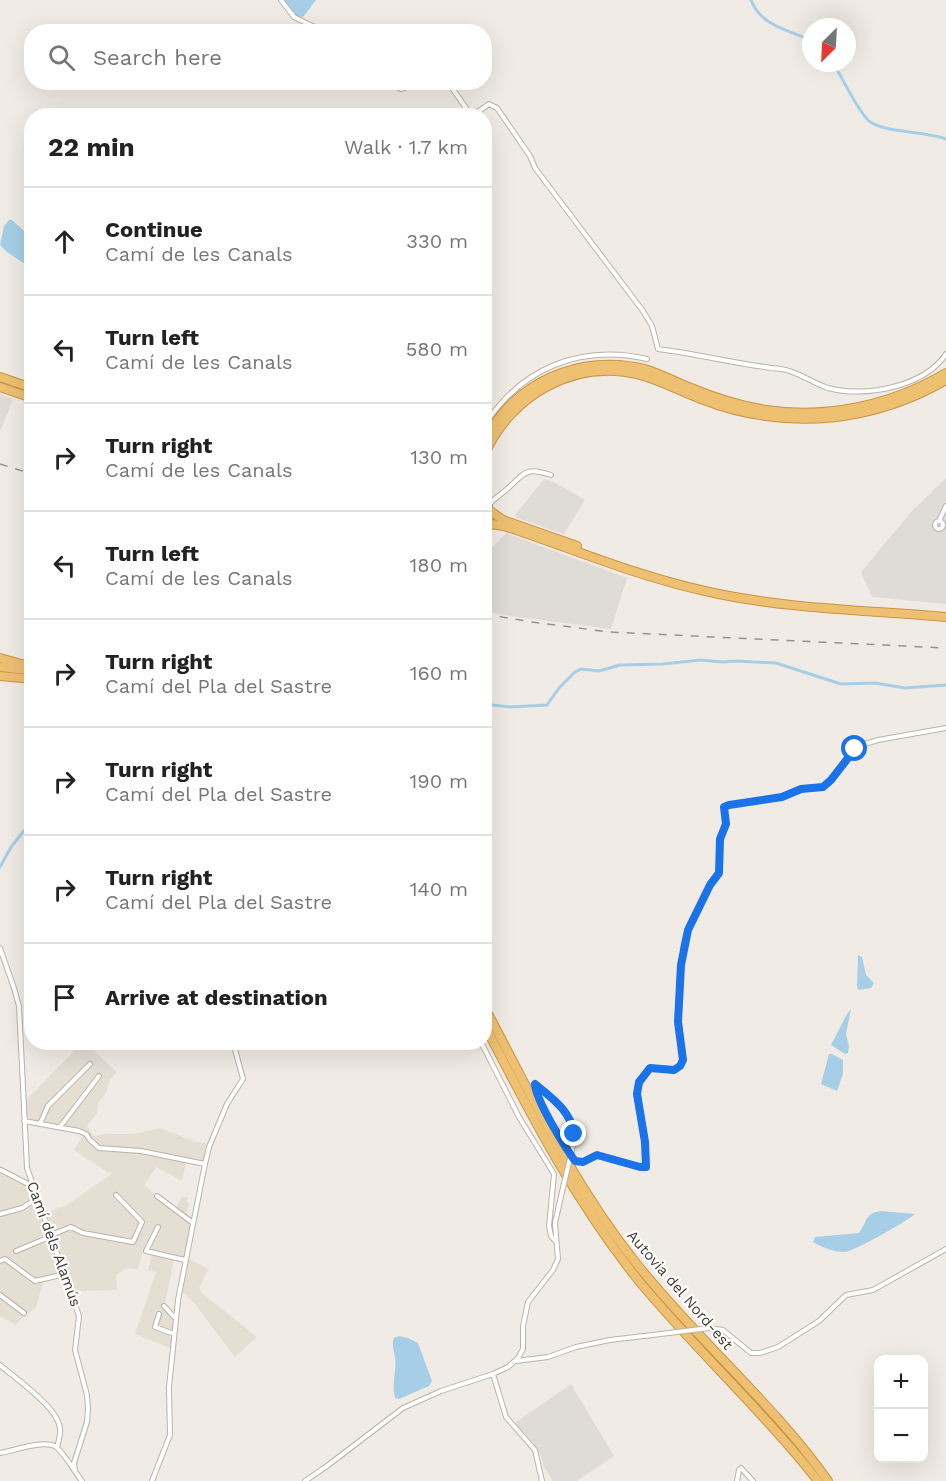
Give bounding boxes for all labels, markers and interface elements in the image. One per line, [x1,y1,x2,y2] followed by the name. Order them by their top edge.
[802,18,856,72] north arrow
[24,24,492,90] search box
[45,41,78,74] icon: search
[93,45,222,70] text: Search here
[48,132,135,162] text: 22 min
[344,135,468,159] text: Walk · 1.7 km
[105,217,203,242] text: Continue
[48,225,81,258] icon: ahead
[406,229,468,253] text: 330 m
[105,242,293,266] text: Camí de les Canals
[105,325,199,350] text: Turn left
[48,333,81,366] icon: left
[406,337,468,361] text: 580 m
[105,350,293,374] text: Camí de les Canals
[105,433,212,458] text: Turn right
[48,441,81,474] icon: right
[410,445,468,469] text: 130 m
[105,458,293,482] text: Camí de les Canals
[105,541,199,566] text: Turn left
[48,549,81,582] icon: left
[410,553,468,577] text: 180 m
[105,566,293,590] text: Camí de les Canals
[105,649,212,674] text: Turn right
[48,657,81,690] icon: right
[410,661,468,685] text: 160 m
[105,674,332,698] text: Camí del Pla del Sastre
[841,735,867,761] route start
[105,757,212,782] text: Turn right
[48,765,81,798] icon: right
[410,769,468,793] text: 190 m
[105,782,332,806] text: Camí del Pla del Sastre
[105,865,212,890] text: Turn right
[48,873,81,906] icon: right
[410,877,468,901] text: 140 m
[105,890,332,914] text: Camí del Pla del Sastre
[48,981,81,1014] icon: arrive
[105,985,328,1010] text: Arrive at destination
[560,1120,586,1146] route end
[23,1179,85,1309] street label: Camí dels Alamús
[623,1227,737,1354] street label: Autovia del Nord-est
[874,1355,928,1463] map controls
[874,1355,928,1409] button: +
[874,1409,928,1463] button: −

